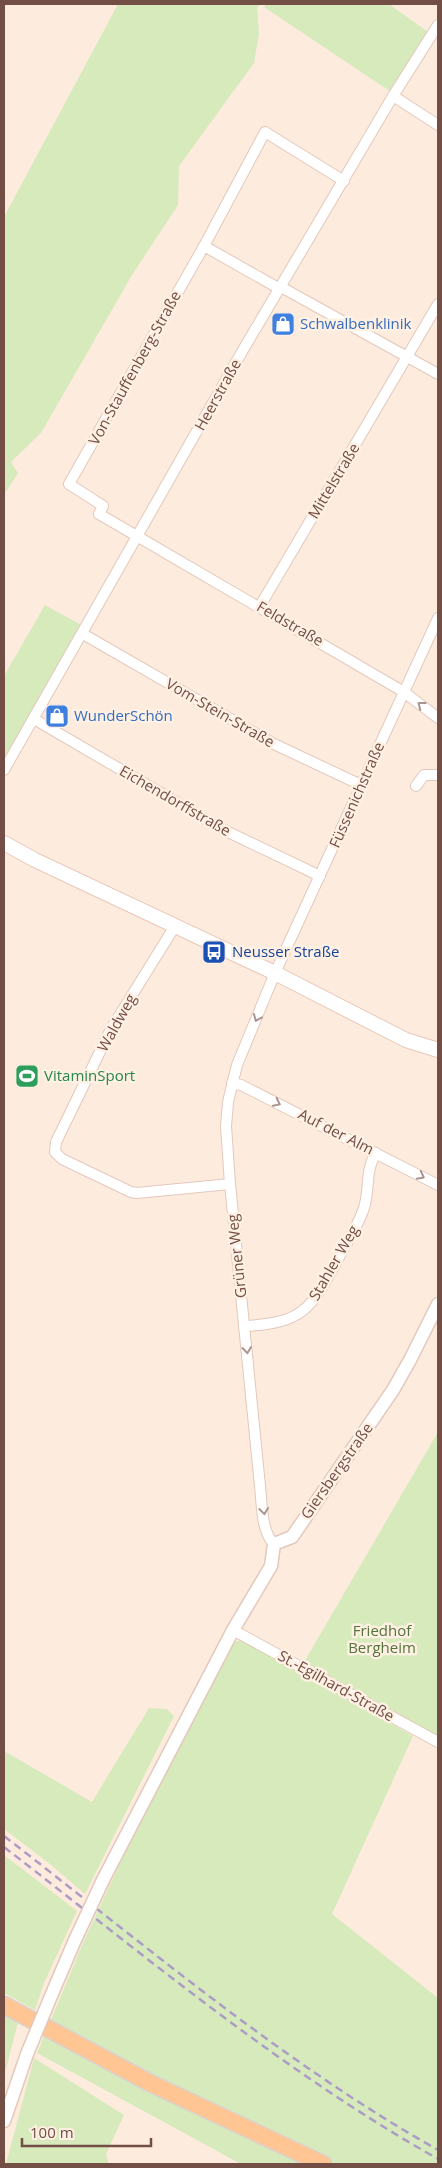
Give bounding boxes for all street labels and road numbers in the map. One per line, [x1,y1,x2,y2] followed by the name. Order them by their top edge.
[83,287,185,448] street label: Von-Stauffenberg-Straße
[189,355,245,434] street label: Heerstraße
[303,439,364,522] street label: Mittelstraße
[254,596,327,650] street label: Feldstraße
[163,673,278,751] street label: Vom-Stein-Straße
[324,739,388,851] street label: Füssenichstraße
[116,760,235,840] street label: Eichendorffstraße
[92,990,140,1055] street label: Waldweg
[295,1103,378,1159] street label: Auf der Alm
[222,1213,250,1299] street label: Grüner Weg
[304,1221,363,1304] street label: Stahler Weg
[296,1418,377,1522] street label: Giersbergstraße
[275,1645,398,1725] street label: St.-Egilhard-Straße

